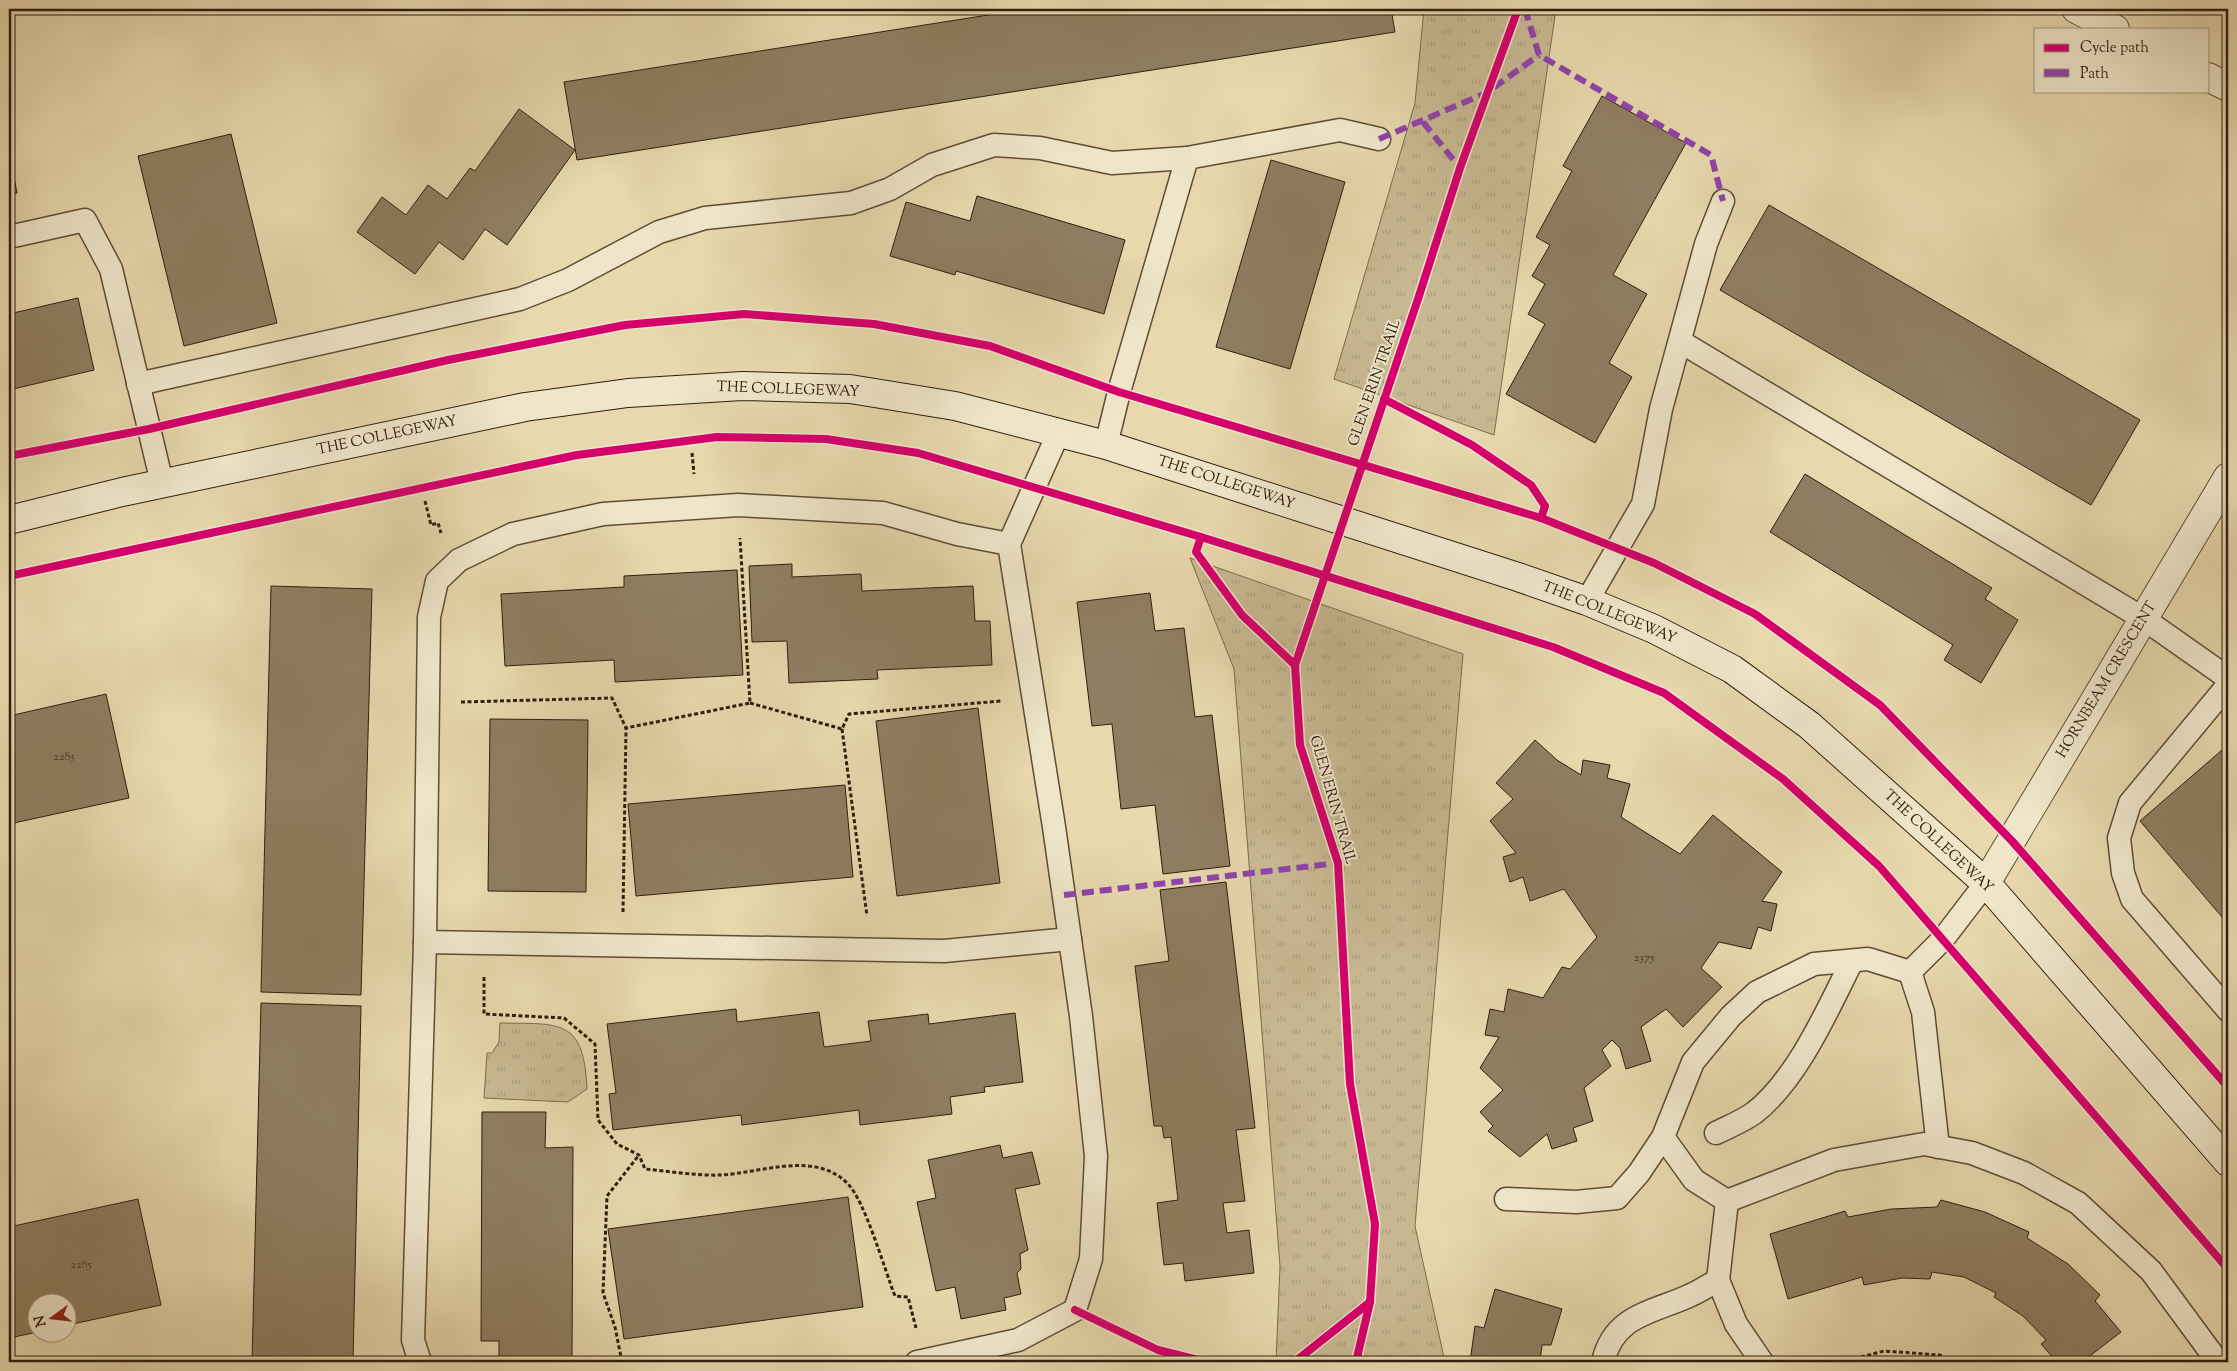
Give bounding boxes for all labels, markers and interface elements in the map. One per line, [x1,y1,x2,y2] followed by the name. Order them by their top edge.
[2034,28,2210,92] legend
[2080,38,2149,59] text: Cycle path
[2080,64,2109,85] text: Path
[1343,317,1407,449] street label: GLEN ERIN TRAIL
[716,377,860,403] street label: THE COLLEGEWAY
[315,411,460,461] street label: THE COLLEGEWAY
[1155,451,1298,515] street label: THE COLLEGEWAY
[1539,576,1680,650] street label: THE COLLEGEWAY
[2052,597,2162,762] street label: HORNBEAM CRESCENT
[1304,733,1360,867] street label: GLEN ERIN TRAIL
[53,748,75,766] house number: 2285
[1878,785,1998,899] street label: THE COLLEGEWAY
[1634,949,1654,967] house number: 2375
[70,1256,92,1274] house number: 2285
[28,1294,78,1344] north arrow
[30,1313,52,1329] text: N

